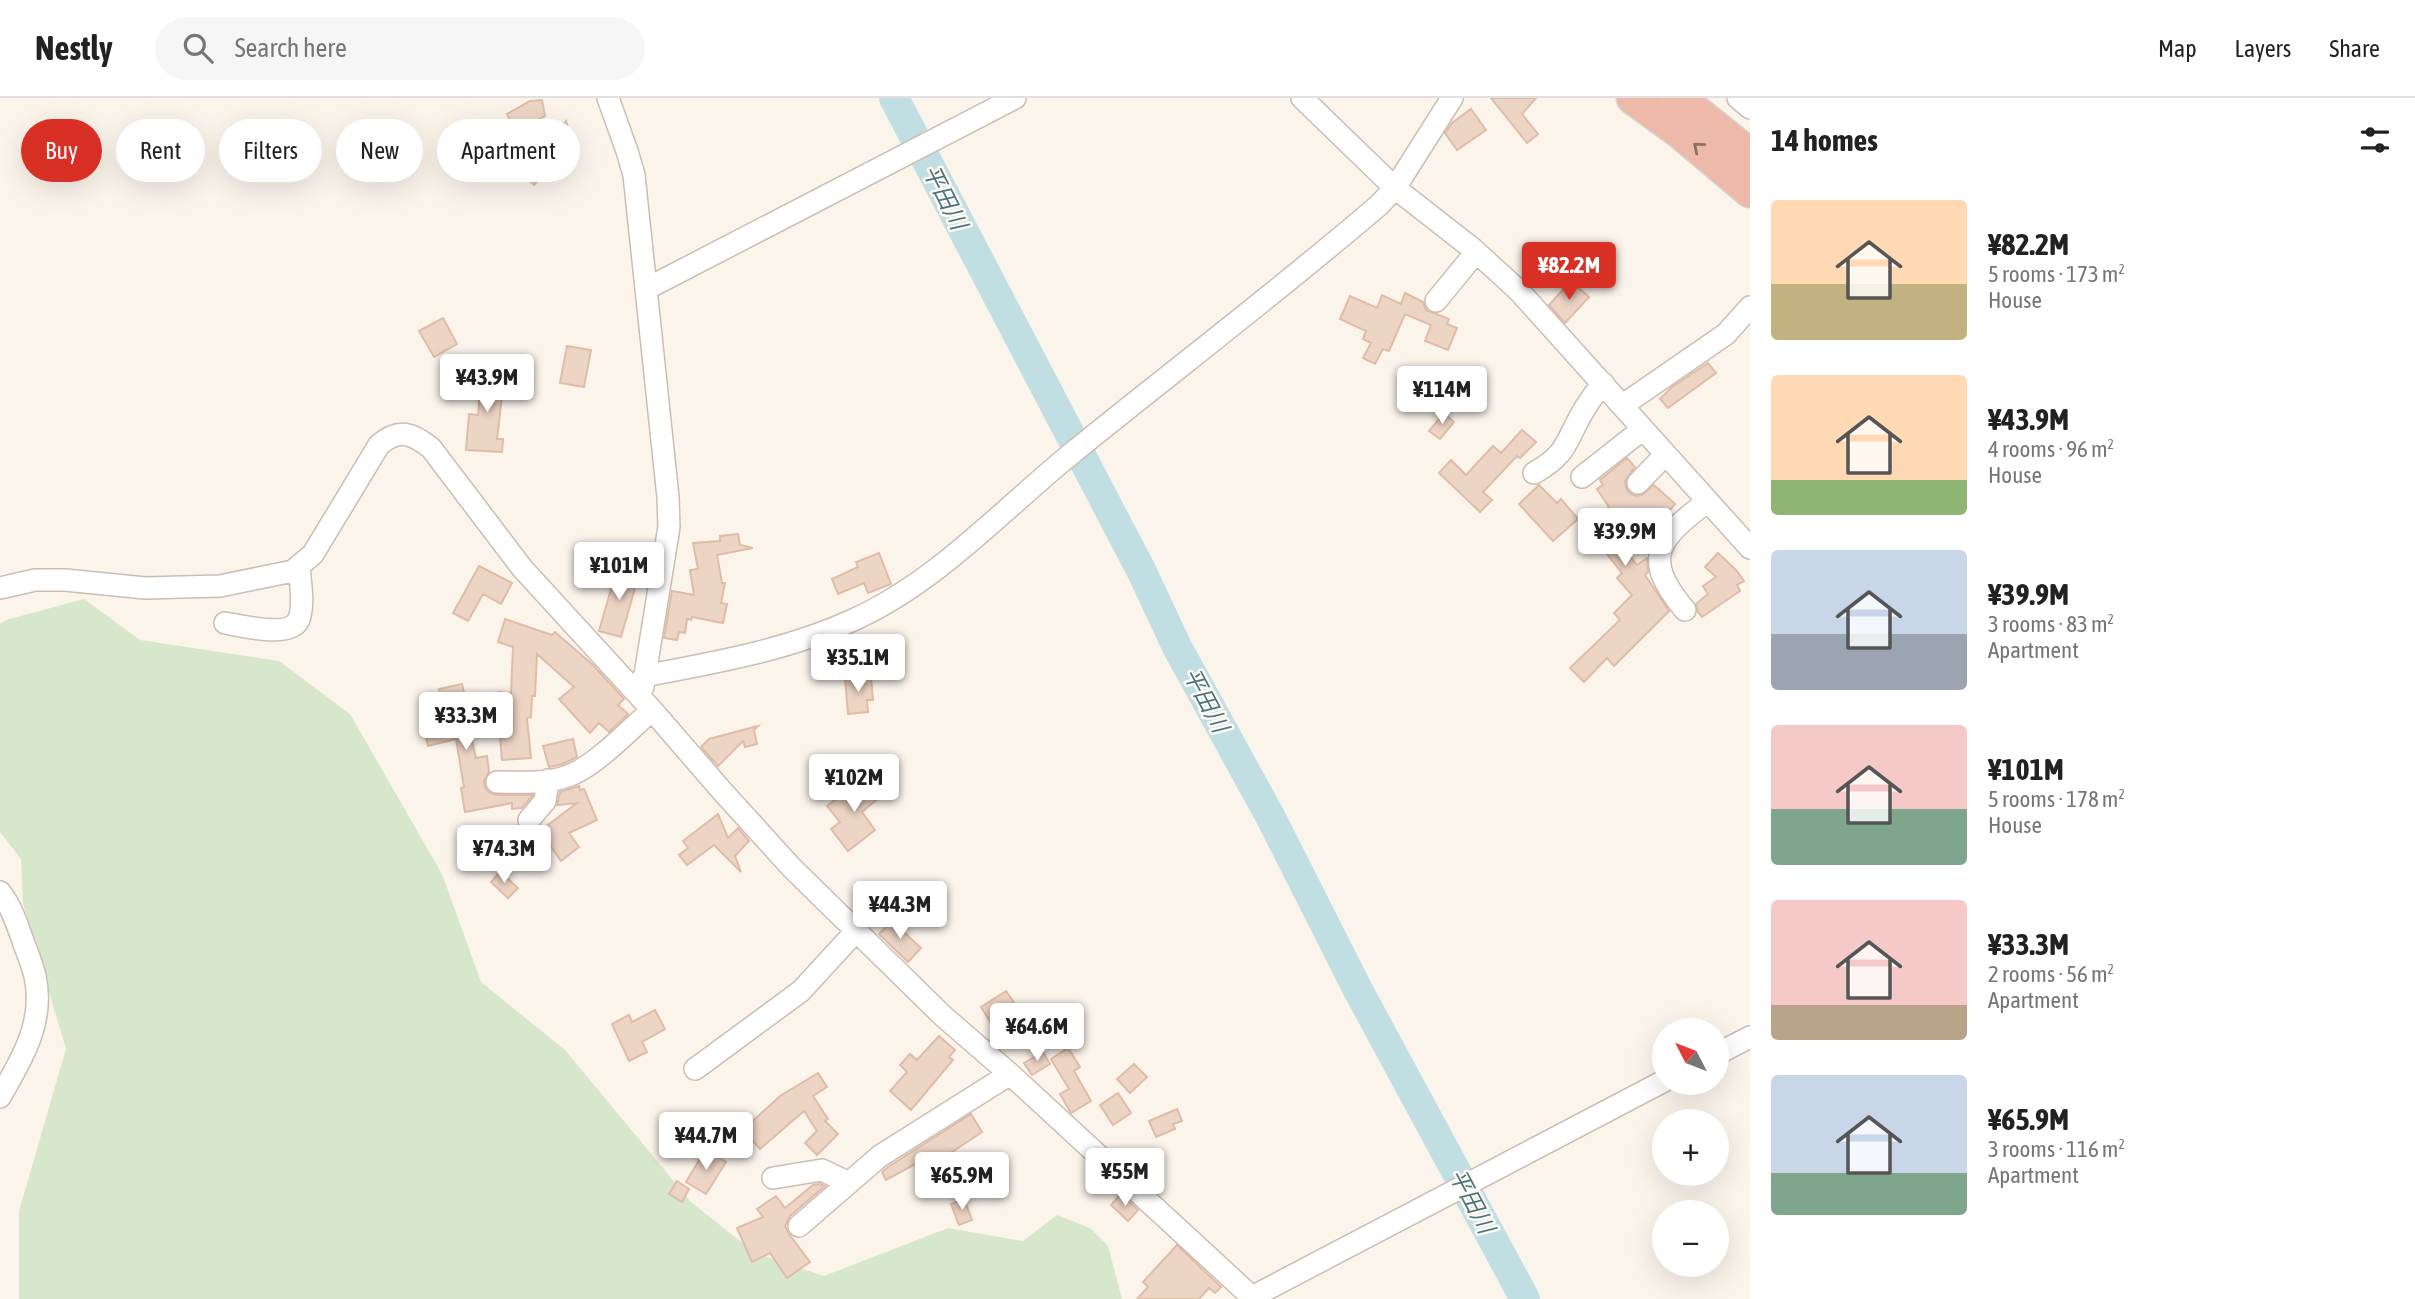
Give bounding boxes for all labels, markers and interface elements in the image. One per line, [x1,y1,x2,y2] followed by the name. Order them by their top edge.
[155,17,645,80] search box
[35,29,113,67] text: Nestly
[179,29,217,67] icon: search
[235,33,347,63] text: Search here
[2158,35,2197,62] text: Map
[2235,35,2291,62] text: Layers
[2329,35,2380,62] text: Share
[21,119,102,182] chip: Buy
[116,119,205,182] chip: Rent
[219,119,322,182] chip: Filters
[336,119,423,182] chip: New
[437,119,580,182] chip: Apartment
[2356,121,2394,159] icon: filters
[1771,123,1878,157] text: 14 homes
[1693,143,1706,155] one-way arrow
[918,160,974,236] water label: 平田川
[1988,227,2069,261] text: ¥82.2M
[1827,228,1911,312] icon: home
[1512,242,1626,302] pin: ¥82.2M
[1538,252,1600,278] text: ¥82.2M
[1988,261,2125,287] text: 5 rooms · 173 m²
[1988,287,2042,313] text: House
[430,354,544,414] pin: ¥43.9M
[456,364,518,390] text: ¥43.9M
[1393,366,1491,426] pin: ¥114M
[1413,376,1471,402] text: ¥114M
[1988,402,2069,436] text: ¥43.9M
[1827,403,1911,487] icon: home
[1988,436,2114,462] text: 4 rooms · 96 m²
[1988,462,2042,488] text: House
[1568,508,1682,568] pin: ¥39.9M
[1594,518,1656,544] text: ¥39.9M
[570,542,668,602] pin: ¥101M
[590,552,648,578] text: ¥101M
[1988,577,2069,611] text: ¥39.9M
[1827,578,1911,662] icon: home
[1988,611,2114,637] text: 3 rooms · 83 m²
[801,634,915,694] pin: ¥35.1M
[1988,637,2079,663] text: Apartment
[827,644,889,670] text: ¥35.1M
[1178,663,1235,739] water label: 平田川
[409,692,523,752] pin: ¥33.3M
[435,702,497,728] text: ¥33.3M
[1988,752,2064,786] text: ¥101M
[1827,753,1911,837] icon: home
[805,754,903,814] pin: ¥102M
[825,764,883,790] text: ¥102M
[1988,786,2125,812] text: 5 rooms · 178 m²
[1988,812,2042,838] text: House
[447,826,561,885] pin: ¥74.3M
[473,835,535,861] text: ¥74.3M
[843,882,957,941] pin: ¥44.3M
[869,891,931,917] text: ¥44.3M
[1988,927,2069,961] text: ¥33.3M
[1827,928,1911,1012] icon: home
[1988,961,2114,987] text: 2 rooms · 56 m²
[1988,987,2079,1013] text: Apartment
[980,1004,1094,1063] pin: ¥64.6M
[1006,1013,1068,1039] text: ¥64.6M
[1652,1018,1729,1096] north arrow
[1652,1018,1729,1277] map controls
[1988,1102,2069,1136] text: ¥65.9M
[1827,1103,1911,1187] icon: home
[1652,1109,1729,1186] button: +
[649,1112,763,1172] pin: ¥44.7M
[675,1122,737,1148] text: ¥44.7M
[1988,1136,2125,1162] text: 3 rooms · 116 m²
[1084,1148,1166,1208] pin: ¥55M
[905,1152,1019,1212] pin: ¥65.9M
[1101,1158,1149,1184] text: ¥55M
[931,1162,993,1188] text: ¥65.9M
[1988,1162,2079,1188] text: Apartment
[1444,1164,1501,1240] water label: 平田川
[1652,1200,1729,1277] button: −

